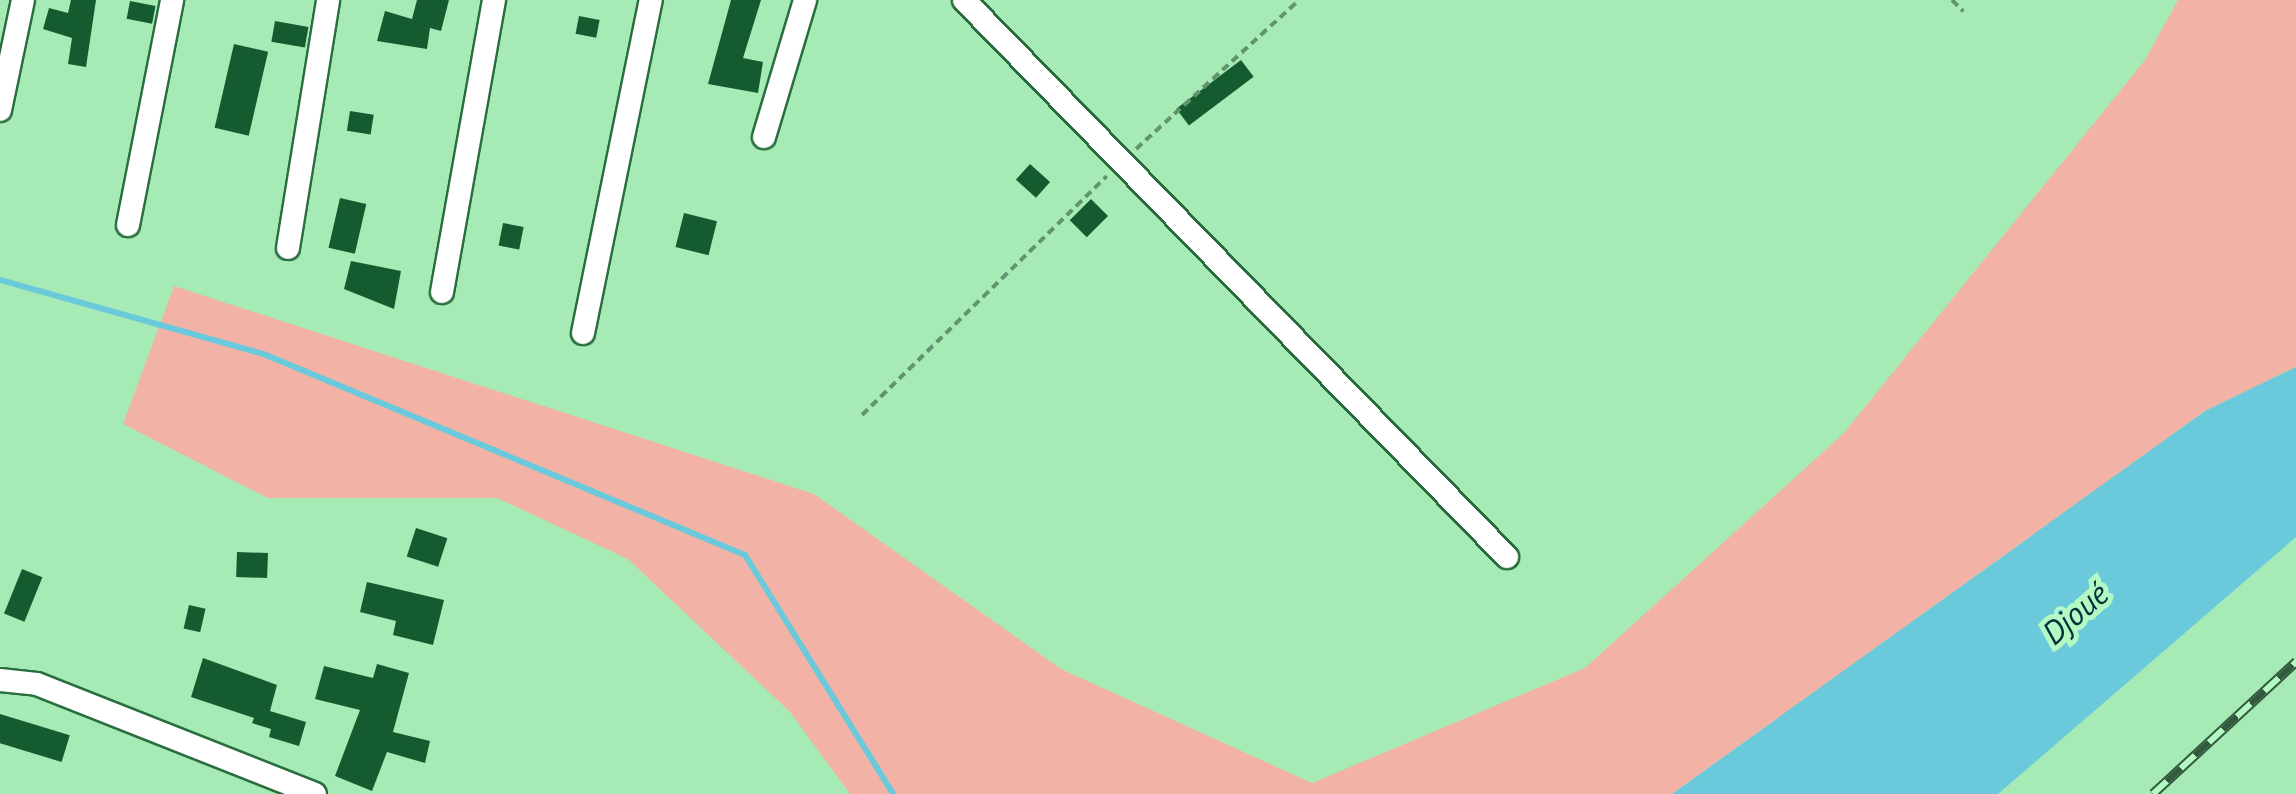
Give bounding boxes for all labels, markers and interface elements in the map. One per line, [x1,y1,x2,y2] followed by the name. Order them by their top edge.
[2034,574,2116,652] water label: Djoué

